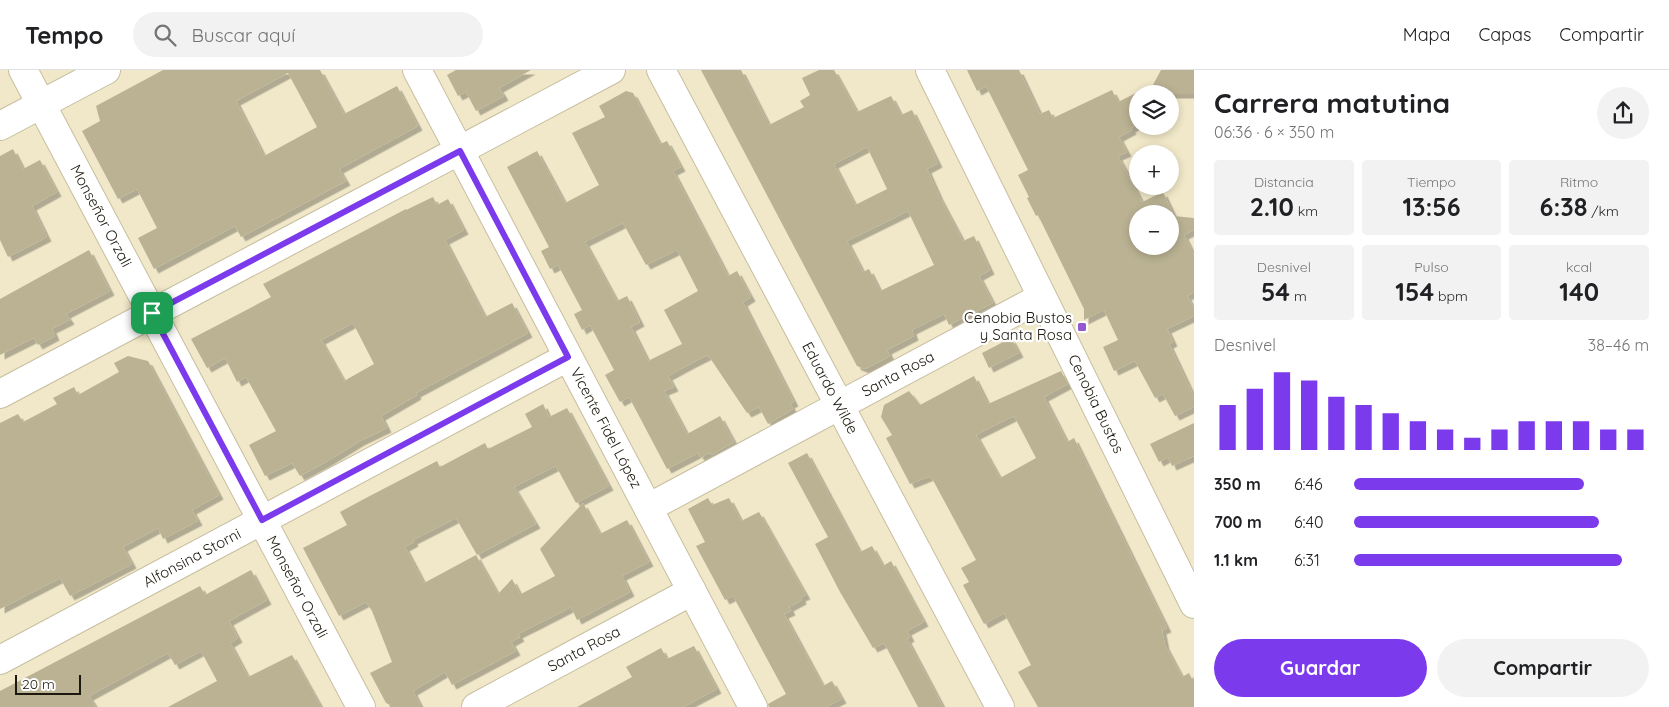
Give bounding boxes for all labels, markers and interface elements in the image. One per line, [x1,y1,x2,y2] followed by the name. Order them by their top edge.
[133,12,483,57] search box
[25,20,103,50] text: Tempo
[151,21,179,49] icon: search
[191,23,295,47] text: Buscar aquí
[1403,23,1450,46] text: Mapa
[1478,23,1531,46] text: Capas
[1559,23,1644,46] text: Compartir
[1129,85,1179,255] map controls
[1129,85,1179,135] button: layers
[1214,85,1450,120] text: Carrera matutina
[1597,87,1649,139] button: share
[1214,122,1334,142] text: 06:36 · 6 × 350 m
[1129,145,1179,195] button: +
[66,161,136,270] street label: Monseñor Orzali
[1254,173,1314,191] text: Distancia
[1407,173,1456,191] text: Tiempo
[1560,173,1598,191] text: Ritmo
[1250,191,1294,222] text: 2.10
[1402,191,1461,222] text: 13:56
[1540,191,1587,222] text: 6:38
[1294,202,1318,220] text: km
[1587,202,1619,220] text: /km
[1129,205,1179,255] button: −
[1257,258,1311,276] text: Desnivel
[1414,258,1449,276] text: Pulso
[1566,258,1592,276] text: kcal
[1261,276,1290,307] text: 54
[1395,276,1434,307] text: 154
[1559,276,1599,307] text: 140
[1290,287,1307,305] text: m
[1434,287,1468,305] text: bpm
[131,292,173,334] pin
[138,299,166,327] icon: arrive
[964,308,1072,344] place label: Cenobia Bustos y Santa Rosa
[1076,321,1088,333] marker: Cenobia Bustos y Santa Rosa
[1214,335,1276,355] text: Desnivel
[1588,335,1649,355] text: 38–46 m
[798,338,863,437] street label: Eduardo Wilde
[858,346,937,401] street label: Santa Rosa
[1064,351,1129,456] street label: Cenobia Bustos
[567,364,646,492] street label: Vicente Fidel López
[1214,474,1261,494] text: 350 m
[1294,474,1323,494] text: 6:46
[1214,512,1262,532] text: 700 m
[1294,512,1324,532] text: 6:40
[140,524,244,591] street label: Alfonsina Storni
[262,532,332,641] street label: Monseñor Orzali
[1214,550,1258,570] text: 1.1 km
[1294,550,1320,570] text: 6:31
[544,621,623,676] street label: Santa Rosa
[1214,639,1427,697] button: Guardar
[1437,639,1649,697] button: Compartir
[15,672,81,695] scale bar
[22,675,55,693] text: 20 m

